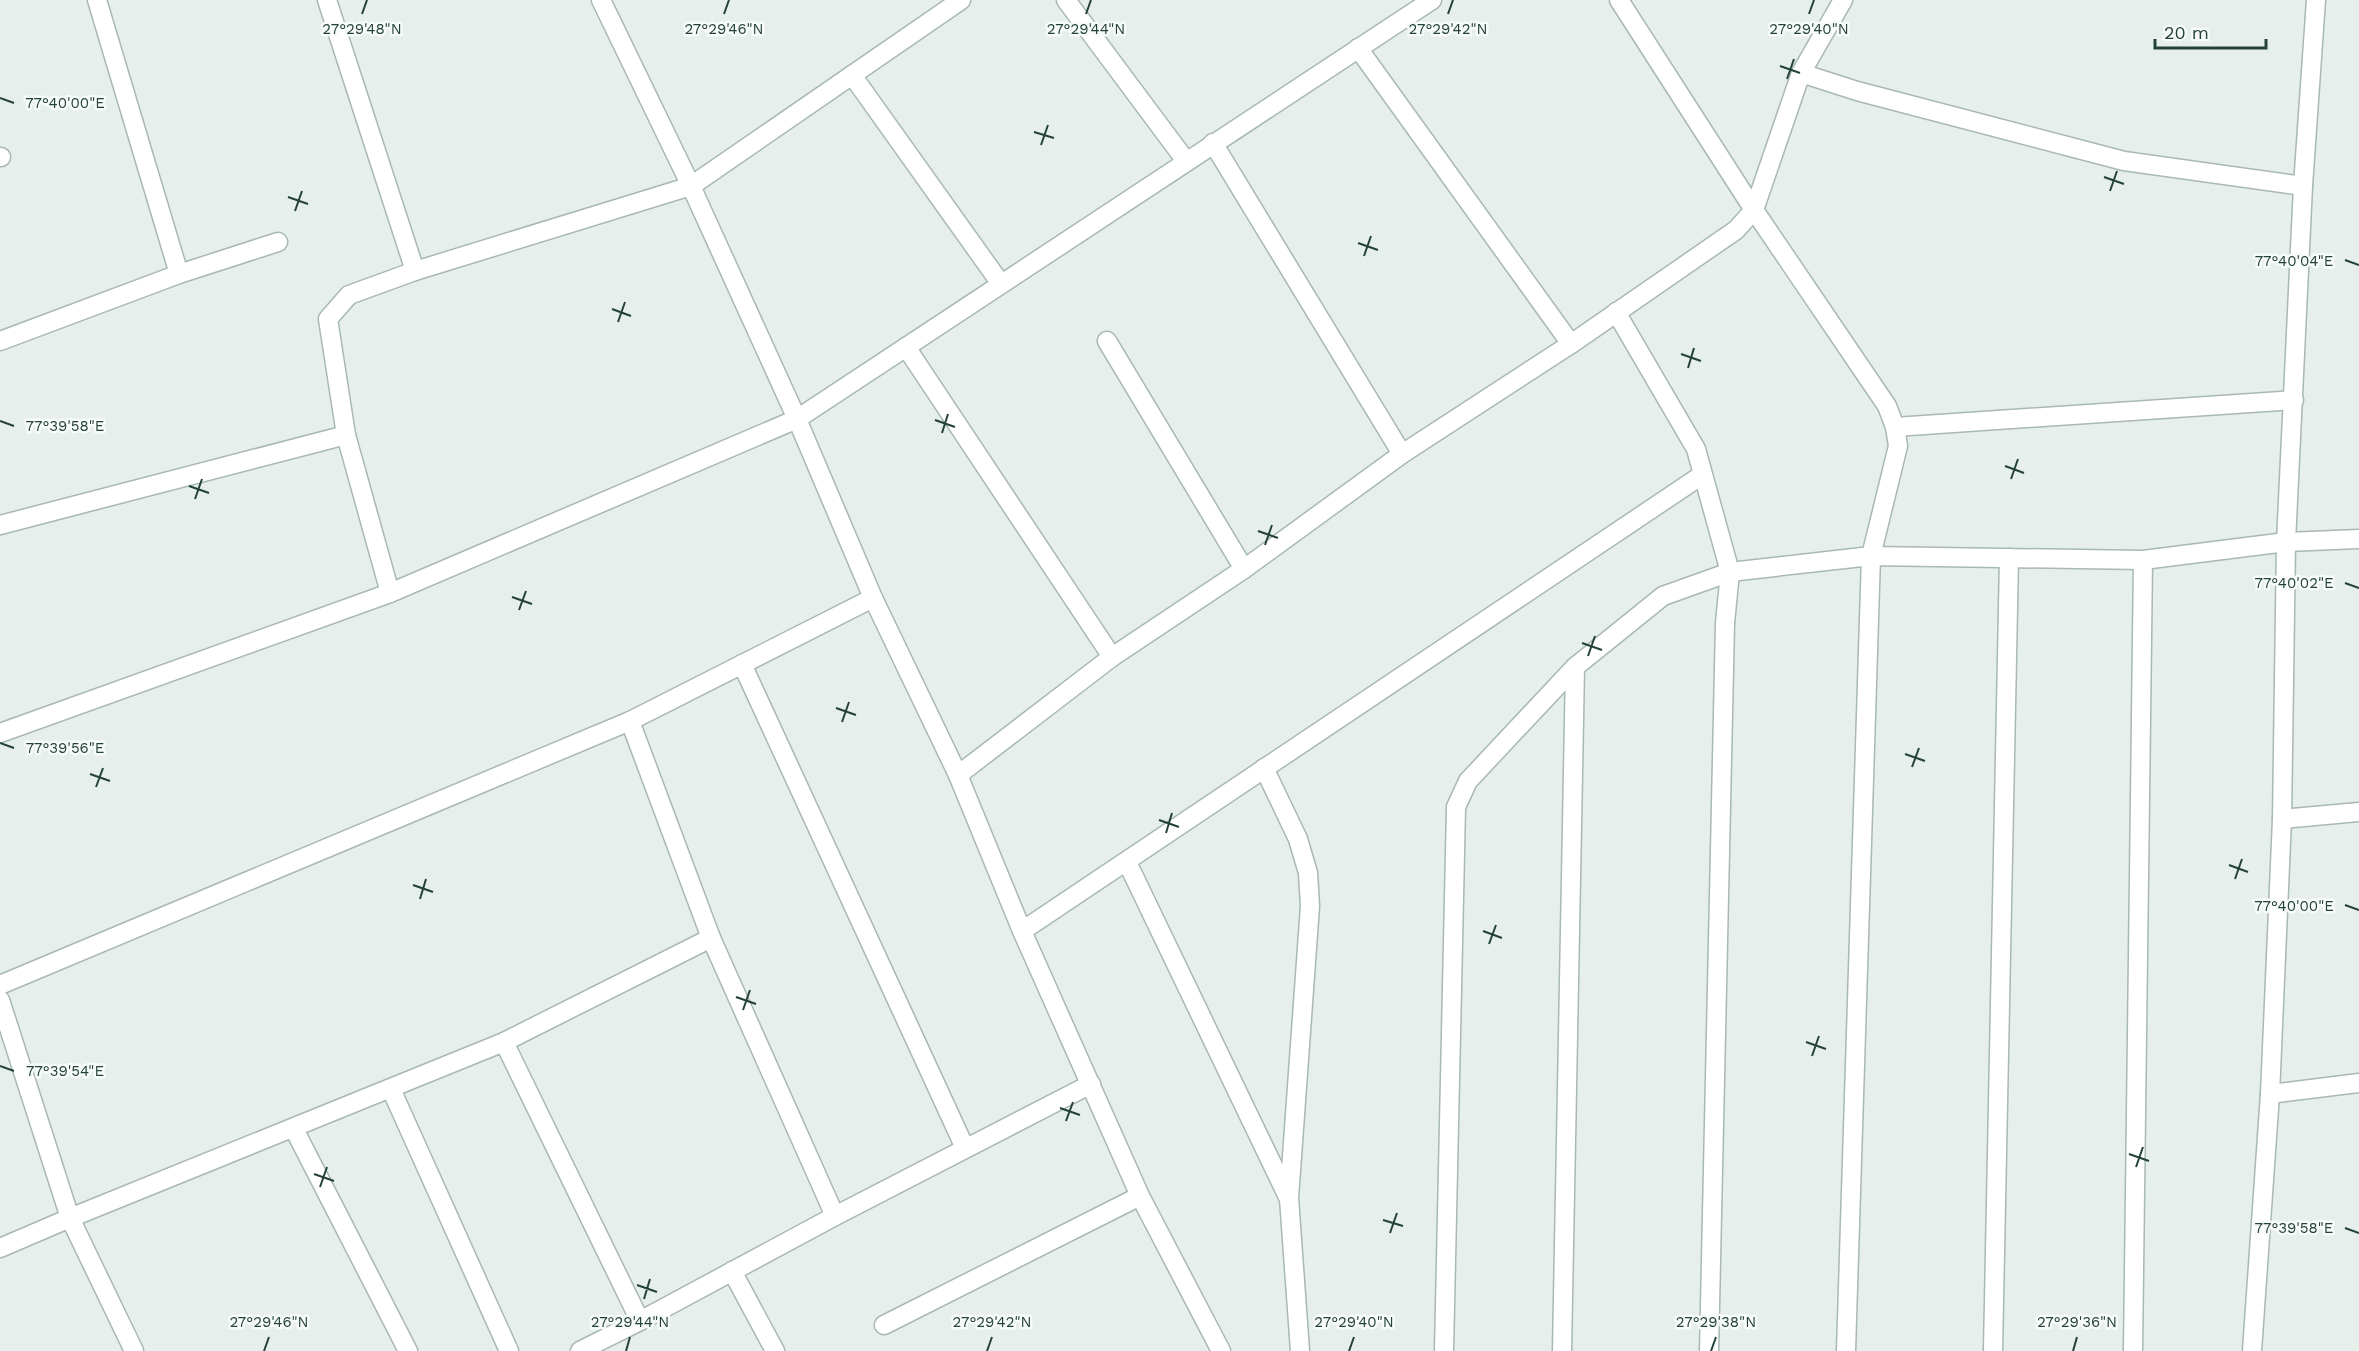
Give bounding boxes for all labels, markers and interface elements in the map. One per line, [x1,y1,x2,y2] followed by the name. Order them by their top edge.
[2155,12,2266,50] scale bar
[322,20,402,38] text: 27°29'48"N
[684,20,764,38] text: 27°29'46"N
[1047,20,1125,38] text: 27°29'44"N
[1409,20,1487,38] text: 27°29'42"N
[1769,20,1849,38] text: 27°29'40"N
[2164,22,2209,43] text: 20 m
[25,94,105,112] text: 77°40'00"E
[2255,252,2333,270] text: 77°40'04"E
[26,417,104,435] text: 77°39'58"E
[2254,574,2334,592] text: 77°40'02"E
[26,739,104,757] text: 77°39'56"E
[2254,897,2334,915] text: 77°40'00"E
[26,1062,104,1080] text: 77°39'54"E
[2255,1219,2333,1237] text: 77°39'58"E
[229,1313,309,1331] text: 27°29'46"N
[591,1313,669,1331] text: 27°29'44"N
[953,1313,1031,1331] text: 27°29'42"N
[1314,1313,1394,1331] text: 27°29'40"N
[1676,1313,1756,1331] text: 27°29'38"N
[2037,1313,2117,1331] text: 27°29'36"N

